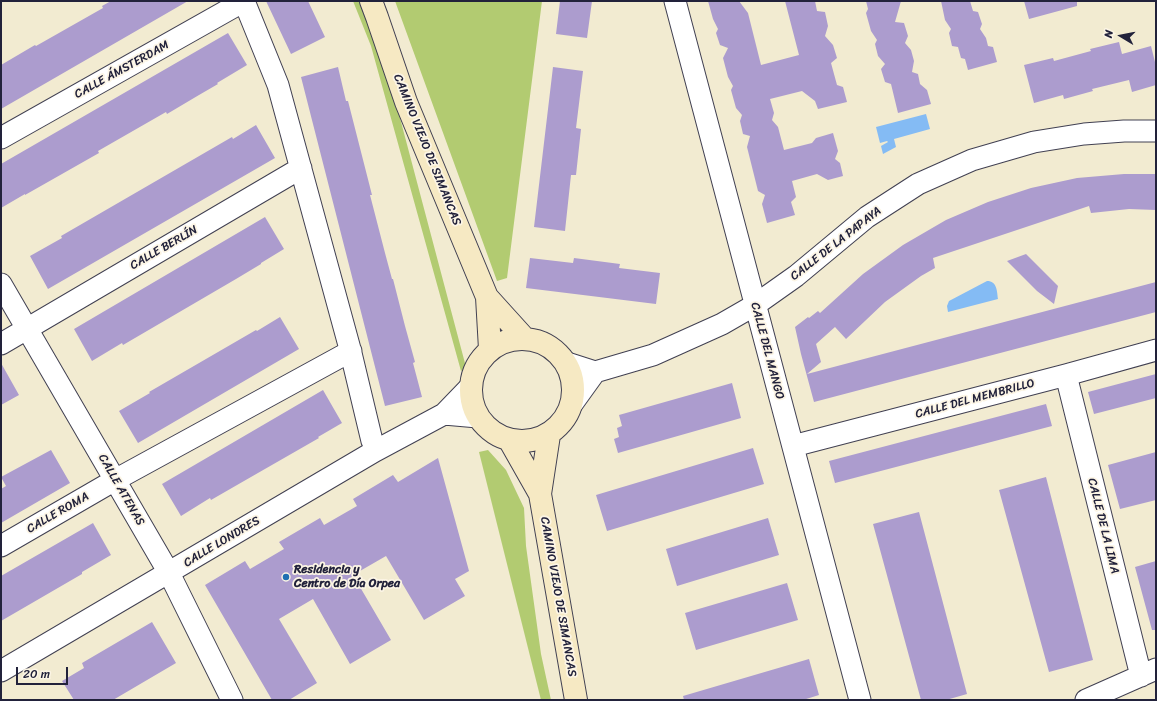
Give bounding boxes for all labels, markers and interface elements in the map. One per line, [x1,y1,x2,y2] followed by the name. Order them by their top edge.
[1101,16,1141,56] north arrow
[1099,28,1119,39] text: N
[72,38,172,102] street label: CALLE ÁMSTERDAM
[390,72,464,228] street label: CAMINO VIEJO DE SIMANCAS
[788,204,884,284] street label: CALLE DE LA PAPAYA
[128,223,200,273] street label: CALLE BERLÍN
[747,301,787,401] street label: CALLE DEL MANGO
[914,376,1036,422] street label: CALLE DEL MEMBRILLO
[95,452,147,528] street label: CALLE ATENAS
[1084,477,1122,575] street label: CALLE DE LA LIMA
[24,489,92,537] street label: CALLE ROMA
[181,514,263,570] street label: CALLE LONDRES
[537,516,579,678] street label: CAMINO VIEJO DE SIMANCAS
[294,563,400,591] place label: Residencia y Centro de Día Orpea
[281,572,291,582] marker: Residencia y Centro de Día Orpea
[18,659,70,685] scale bar
[23,663,50,685] text: 20 m

